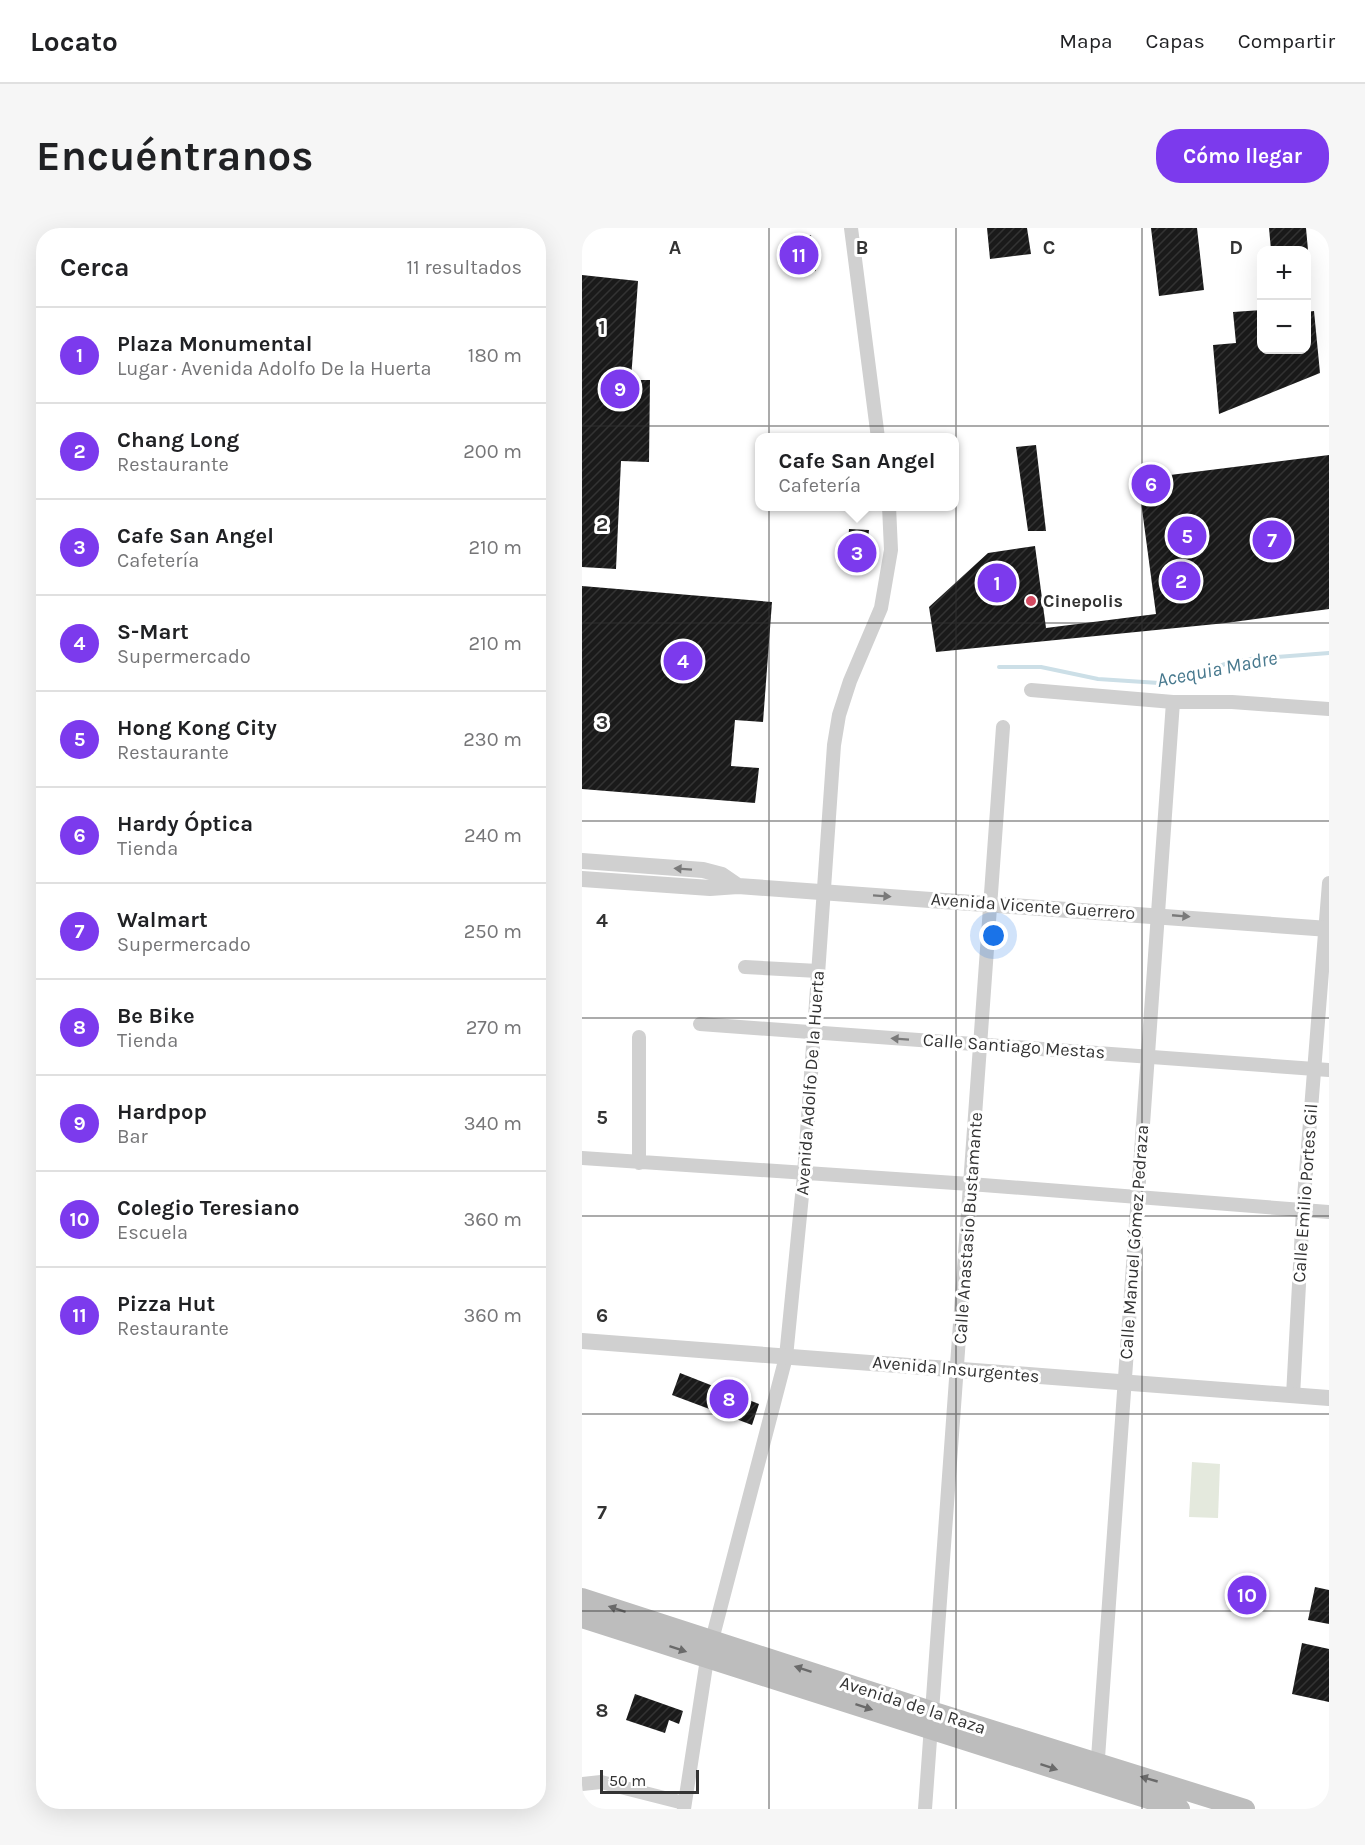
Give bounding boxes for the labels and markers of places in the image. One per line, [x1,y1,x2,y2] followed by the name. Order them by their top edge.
[780,232,818,278] pin: 11
[600,366,639,412] pin: 9
[1132,462,1170,506] pin: 6
[1168,514,1206,558] pin: 5
[1252,518,1292,562] pin: 7
[838,530,876,576] pin: 3
[1162,558,1200,604] pin: 2
[978,560,1016,606] pin: 1
[1043,590,1123,612] place label: Cinepolis
[1024,594,1038,608] marker: Cinepolis
[664,638,702,684] pin: 4
[710,1376,748,1422] pin: 8
[1228,1572,1266,1618] pin: 10

